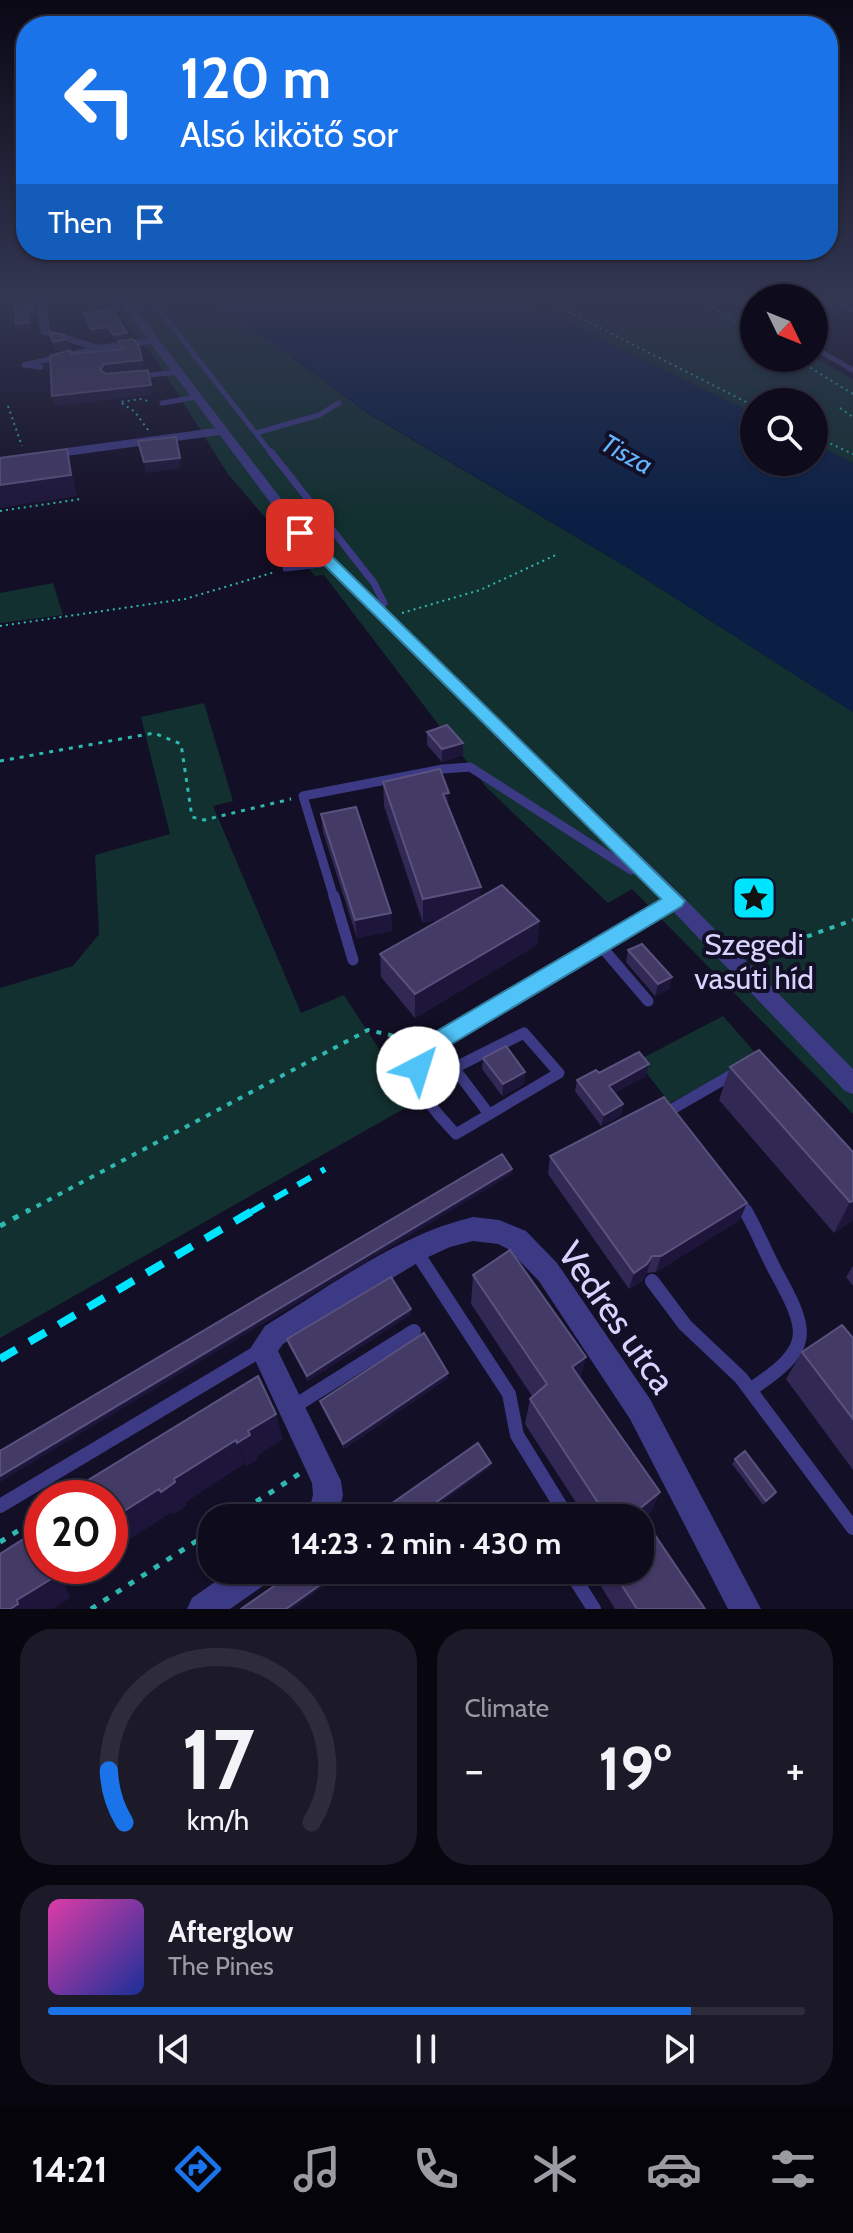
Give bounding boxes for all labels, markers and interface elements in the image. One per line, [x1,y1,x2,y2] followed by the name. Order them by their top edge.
[180,44,331,112] text: 120 m
[48,48,152,152] icon: left
[180,112,398,156] text: Alsó kikötő sor
[128,200,172,244] icon: arrive
[48,204,112,241] text: Then
[740,284,828,372] north arrow
[740,284,828,476] map controls
[740,388,828,476] button: search
[596,427,658,481] water label: Tisza
[266,499,334,567] pin
[278,511,322,555] icon: arrive
[730,874,778,922] place icon: Szegedi vasúti híd
[694,926,814,997] place label: Szegedi vasúti híd
[376,1026,460,1110] position arrow
[549,1233,685,1401] street label: Vedres utca
[24,1480,128,1584] speed limit sign: 20
[291,1525,561,1562] text: 14:23 · 2 min · 430 m
[465,1692,549,1724] text: Climate
[182,1709,255,1810] text: 17
[598,1732,671,1805] text: 19°
[465,1743,484,1796] text: −
[786,1743,805,1796] text: +
[187,1802,250,1837] text: km/h
[168,1913,294,1950] text: Afterglow
[168,1950,274,1982] text: The Pines
[152,2027,196,2071] icon: previous
[404,2027,448,2071] icon: pause
[657,2027,701,2071] icon: next
[170,2141,226,2197] icon: directions
[289,2141,345,2197] icon: music
[408,2141,464,2197] icon: phone
[527,2141,583,2197] icon: climate
[646,2141,702,2197] icon: car
[765,2141,821,2197] icon: filters
[32,2147,107,2191] text: 14:21

